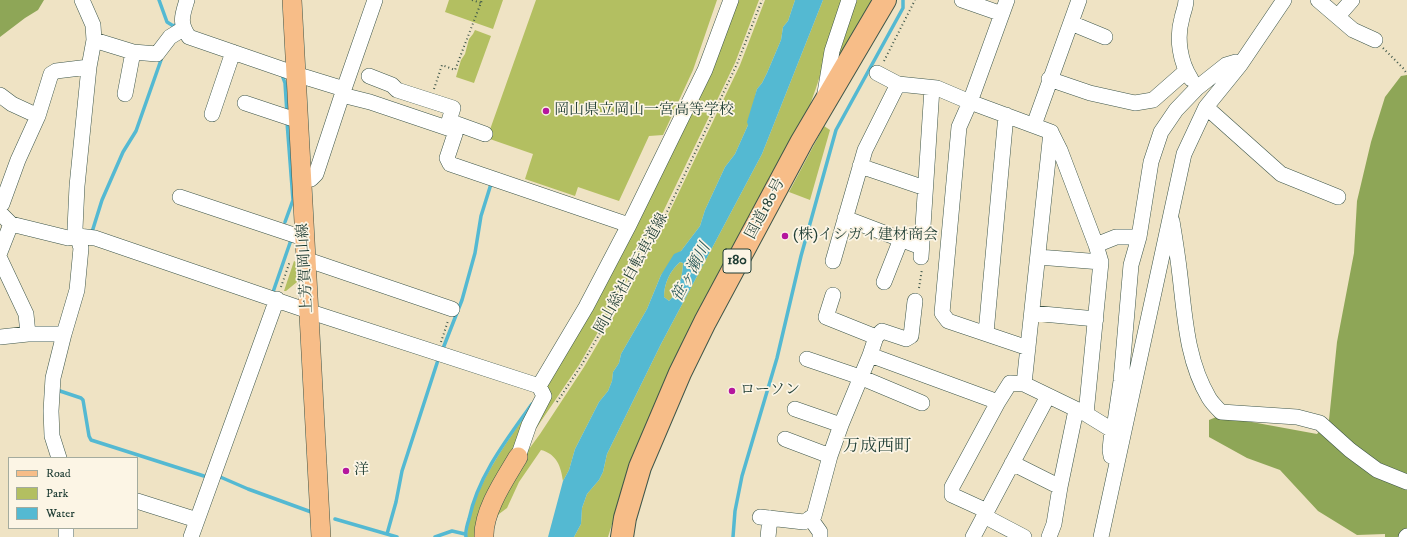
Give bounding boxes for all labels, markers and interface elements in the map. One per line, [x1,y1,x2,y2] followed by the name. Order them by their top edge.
[554,102,734,120] place label: 岡山県立岡山一宮高等学校
[541,106,551,116] marker: 岡山県立岡山一宮高等学校
[743,176,789,242] street label: 国道180号
[591,211,673,337] street label: 岡山総社自転車道線
[295,223,317,313] street label: 上芳賀岡山線
[793,227,938,245] place label: (株)イシガイ建材商会
[780,231,790,241] marker: (株)イシガイ建材商会
[669,240,715,306] water label: 笹ヶ瀬川
[723,249,751,273] road number: 180
[740,382,800,400] place label: ローソン
[727,386,737,396] marker: ローソン
[843,437,911,457] district label: 万成西町
[8,457,138,529] legend
[354,462,369,480] place label: 洋
[46,466,71,481] text: Road
[341,466,351,476] marker: 洋
[46,486,68,501] text: Park
[46,506,75,521] text: Water

